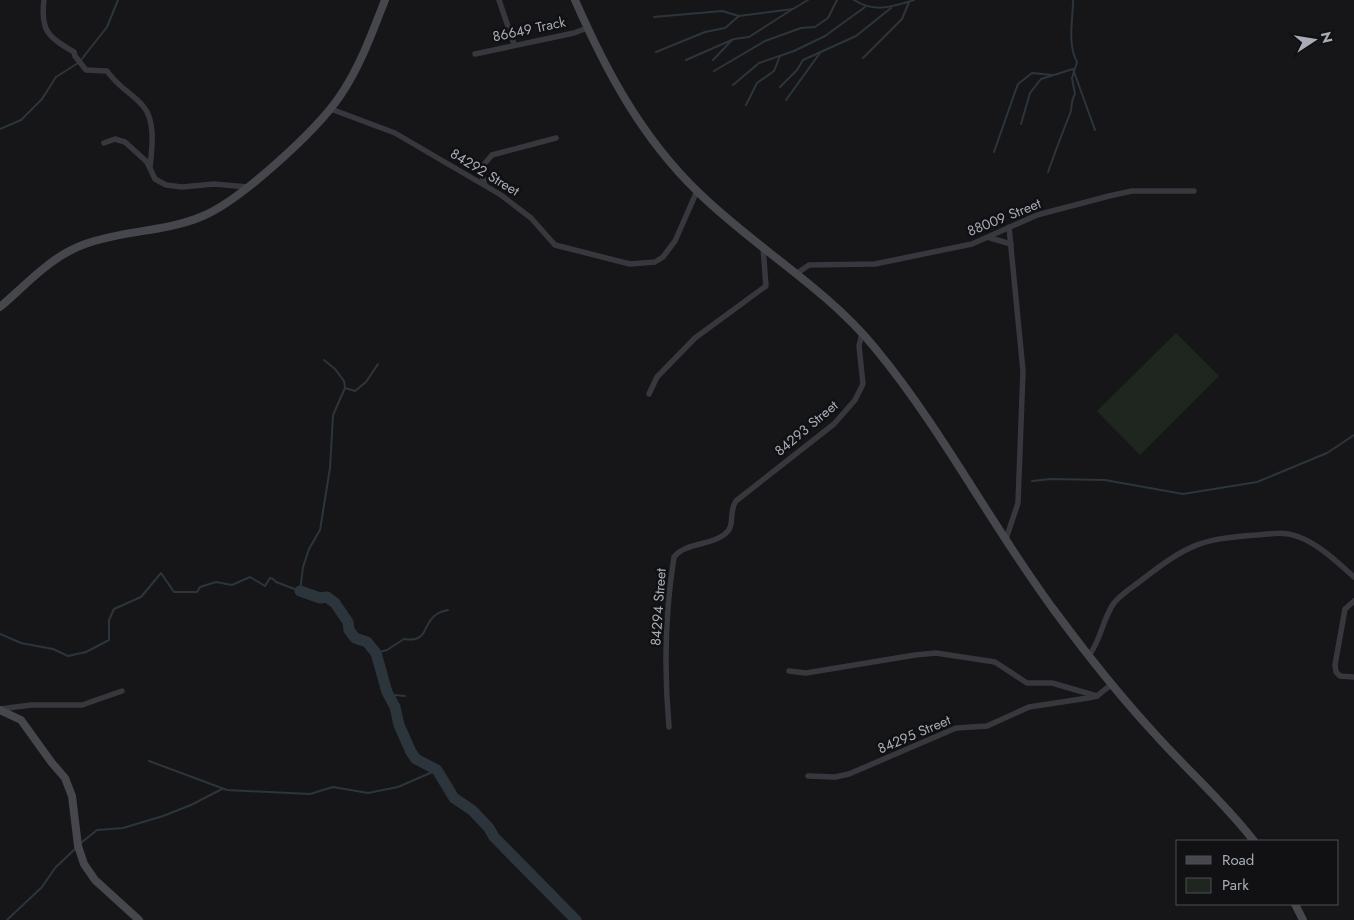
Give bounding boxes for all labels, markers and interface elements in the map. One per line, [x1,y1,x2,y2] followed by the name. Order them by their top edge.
[491,11,568,46] street label: 86649 Track
[1289,15,1339,65] north arrow
[1316,30,1338,45] text: N
[447,143,524,201] street label: 84292 Street
[964,193,1044,241] street label: 88009 Street
[770,395,842,460] street label: 84293 Street
[645,567,671,646] street label: 84294 Street
[874,709,954,758] street label: 84295 Street
[1176,840,1339,905] legend
[1222,849,1254,871] text: Road
[1222,874,1249,896] text: Park

